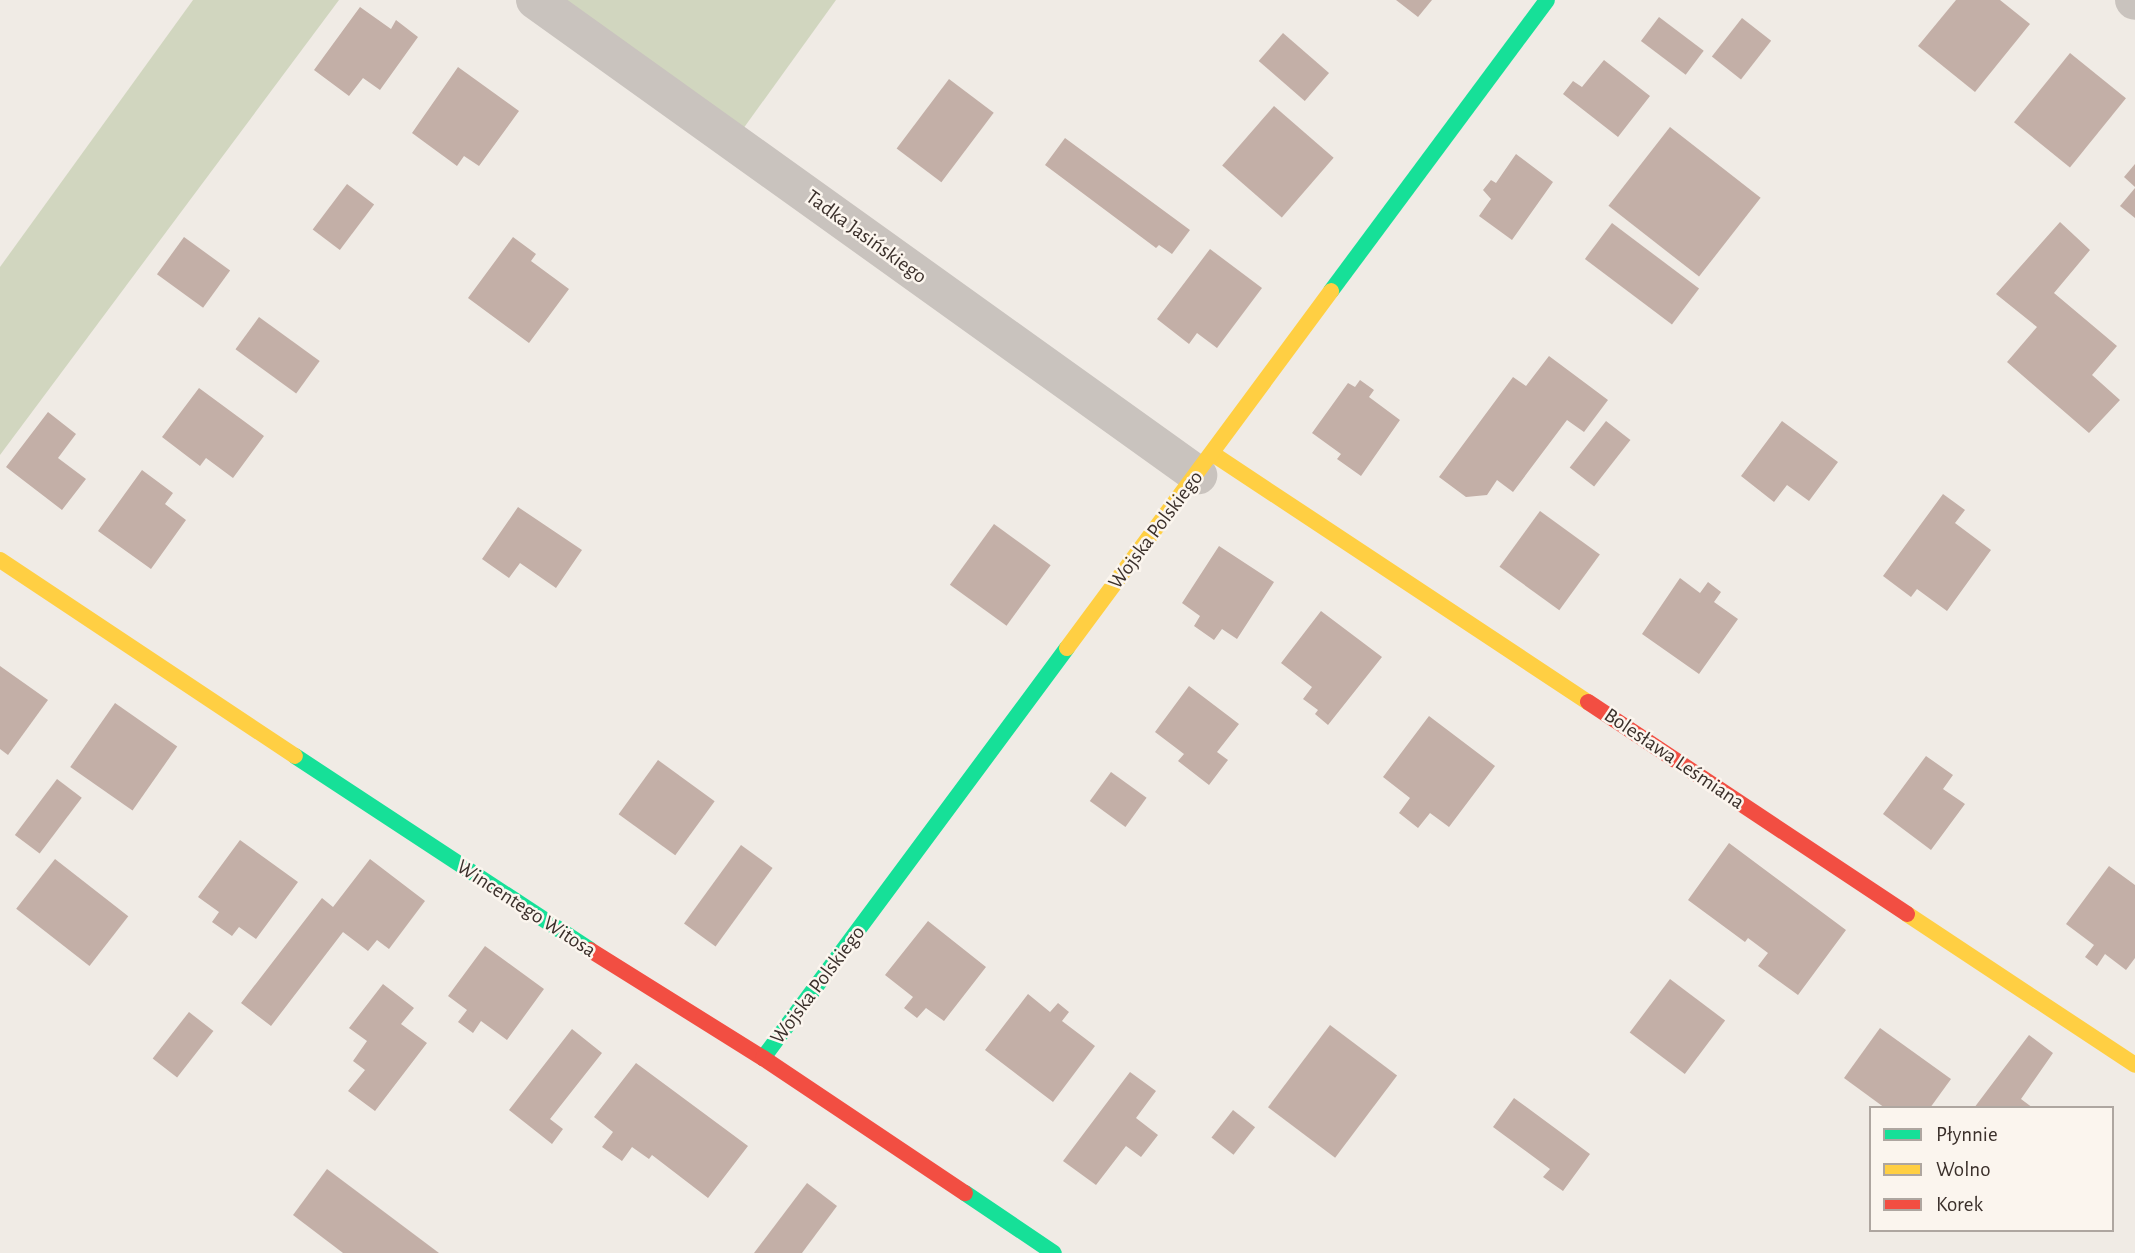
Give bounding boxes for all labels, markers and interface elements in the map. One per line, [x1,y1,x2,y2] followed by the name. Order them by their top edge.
[800,185,932,289] street label: Tadka Jasińskiego
[1103,466,1209,594] street label: Wojska Polskiego
[1599,703,1749,815] street label: Bolesława Leśmiana
[452,855,600,963] street label: Wincentego Witosa
[765,921,871,1049] street label: Wojska Polskiego
[1869,1106,2114,1232] legend
[1936,1124,1998,1145] text: Płynnie
[1936,1159,1990,1180] text: Wolno
[1936,1194,1983,1215] text: Korek

